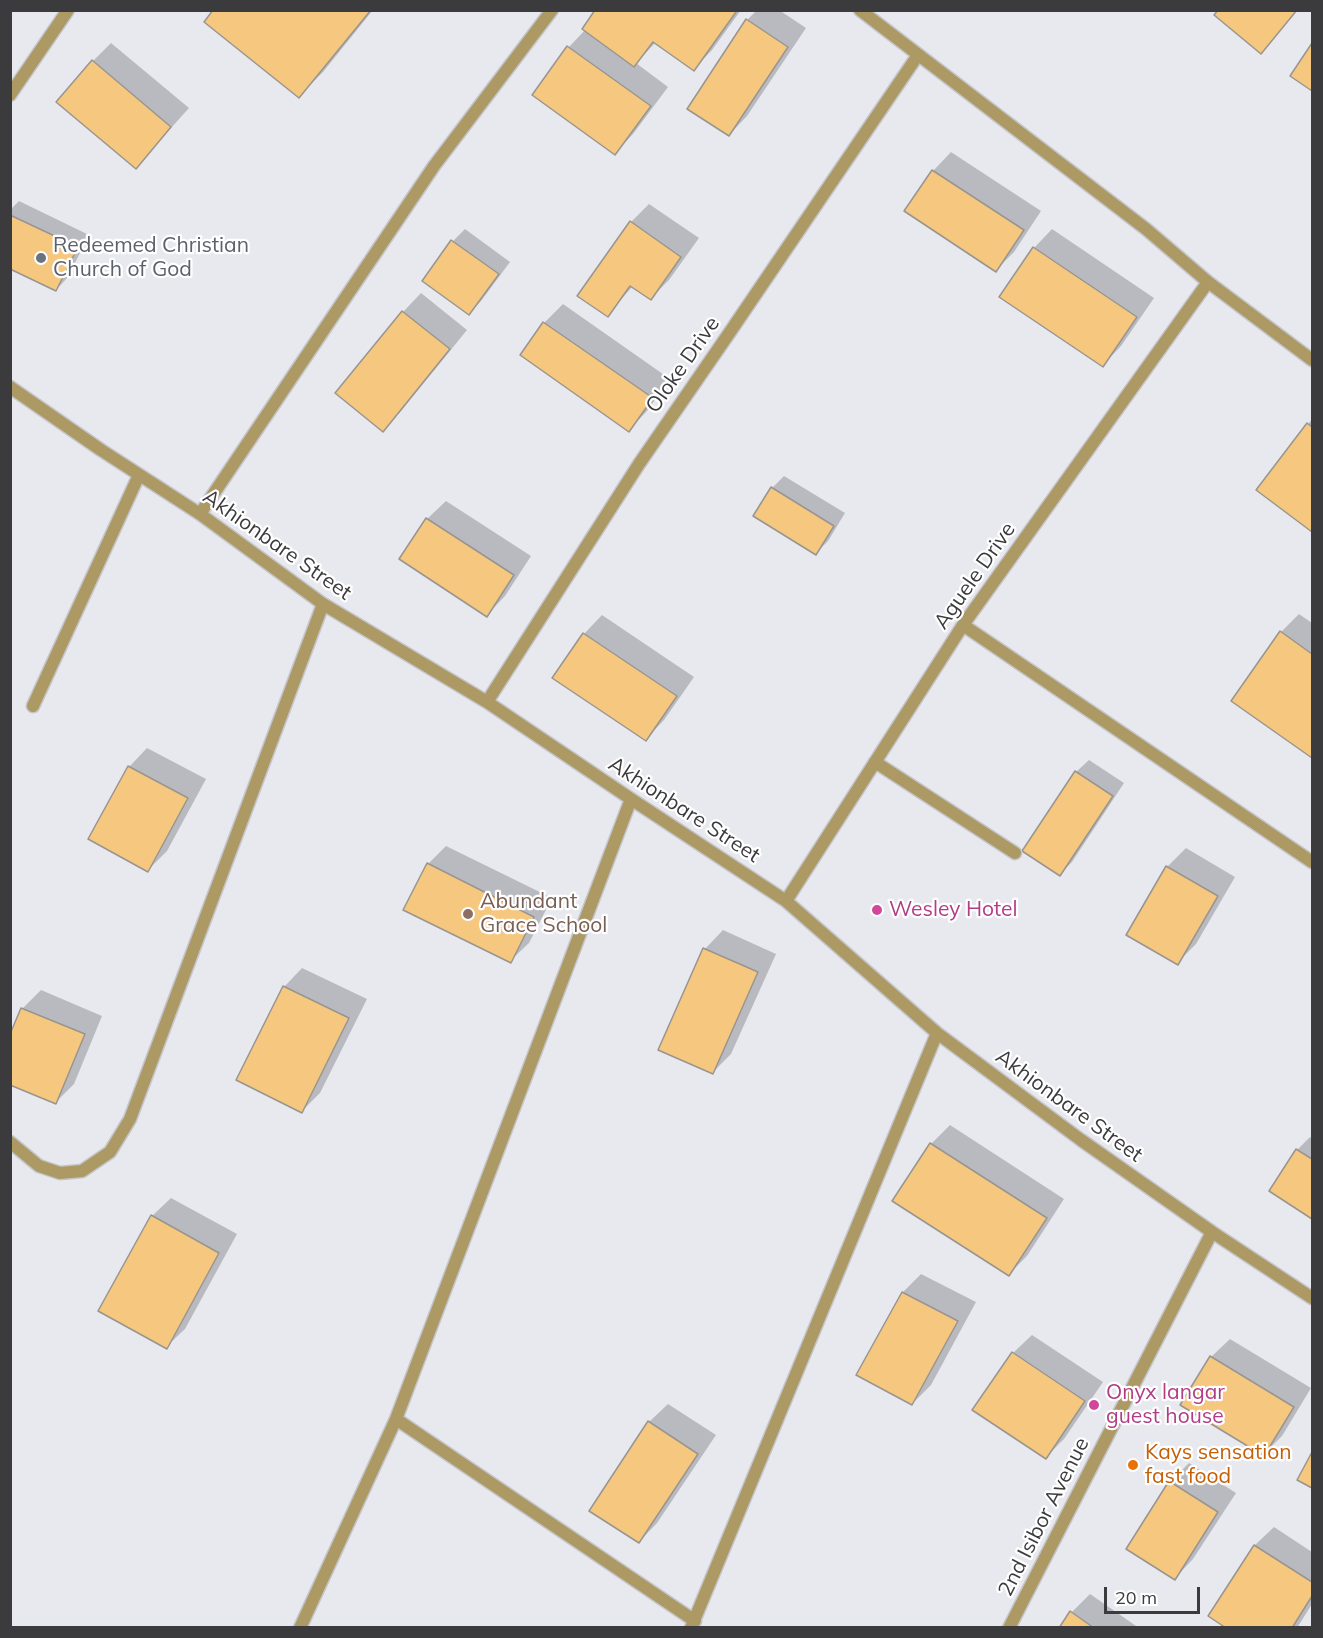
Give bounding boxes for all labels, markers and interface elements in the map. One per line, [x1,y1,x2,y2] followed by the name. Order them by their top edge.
[53,233,249,283] place label: Redeemed Christian Church of God
[34,251,48,265] marker: Redeemed Christian Church of God
[641,312,725,418] street label: Oloke Drive
[198,484,356,606] street label: Akhionbare Street
[929,518,1021,634] street label: Aguele Drive
[604,752,764,868] street label: Akhionbare Street
[480,889,607,939] place label: Abundant Grace School
[889,897,1018,923] place label: Wesley Hotel
[870,903,884,917] marker: Wesley Hotel
[461,907,475,921] marker: Abundant Grace School
[991,1044,1147,1168] street label: Akhionbare Street
[1106,1380,1225,1430] place label: Onyx langar guest house
[1087,1398,1101,1412] marker: Onyx langar guest house
[993,1433,1095,1601] street label: 2nd Isibor Avenue
[1145,1440,1291,1490] place label: Kays sensation fast food
[1126,1458,1140,1472] marker: Kays sensation fast food
[1107,1575,1203,1613] scale bar
[1115,1586,1157,1609] text: 20 m

